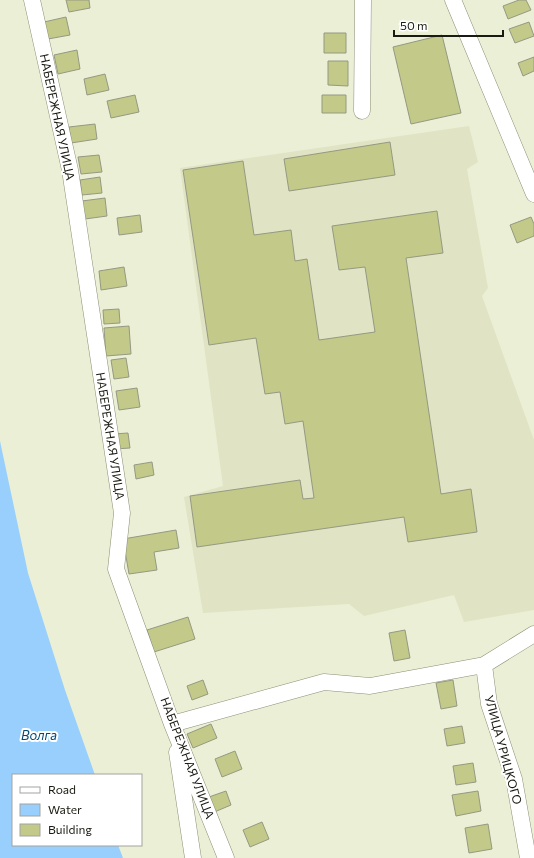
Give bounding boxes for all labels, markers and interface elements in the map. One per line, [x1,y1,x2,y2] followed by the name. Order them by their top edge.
[394,12,503,38] scale bar
[400,18,428,32] text: 50 m
[38,52,78,181] street label: НАБЕРЕЖНАЯ УЛИЦА
[94,371,128,501] street label: НАБЕРЕЖНАЯ УЛИЦА
[483,694,525,806] street label: УЛИЦА УРИЦКОГО
[158,695,218,820] street label: НАБЕРЕЖНАЯ УЛИЦА
[21,727,57,743] water label: Волга
[12,774,142,846] legend
[48,782,76,796] text: Road
[48,802,82,816] text: Water
[48,822,92,836] text: Building

